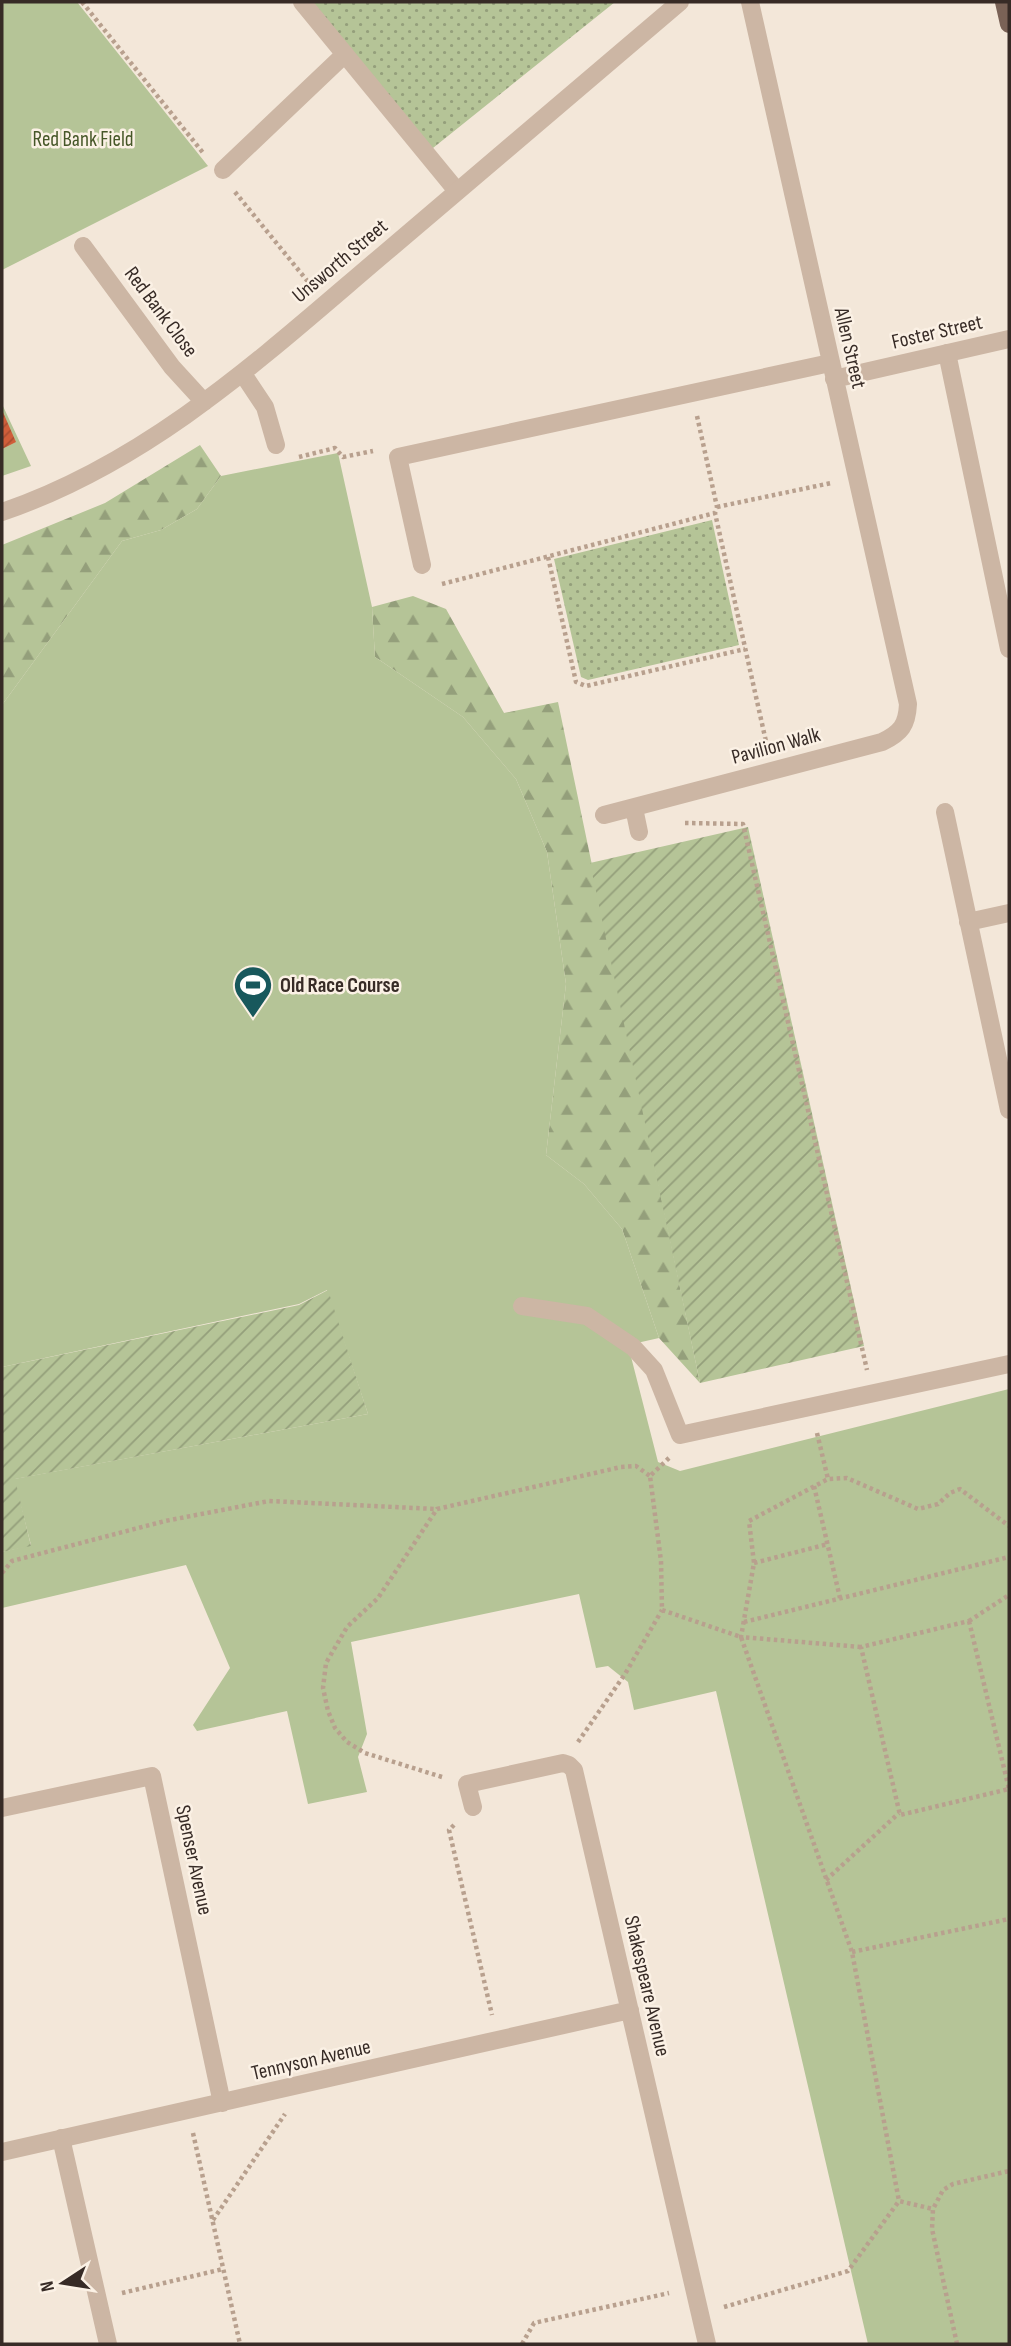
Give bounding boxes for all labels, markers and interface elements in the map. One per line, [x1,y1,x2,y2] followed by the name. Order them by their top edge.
[32,127,134,152] park label: Red Bank Field
[287,214,393,308] street label: Unsworth Street
[119,262,203,362] street label: Red Bank Close
[828,304,871,391] street label: Allen Street
[889,309,985,355] street label: Foster Street
[729,722,823,770] street label: Pavilion Walk
[232,964,274,1019] sports icon: Old Race Course
[280,973,400,998] place label: Old Race Course
[170,1803,218,1917] street label: Spenser Avenue
[619,1913,675,2059] street label: Shakespeare Avenue
[249,2034,373,2086] street label: Tennyson Avenue
[28,2248,98,2318] north arrow
[36,2279,60,2294] text: N

